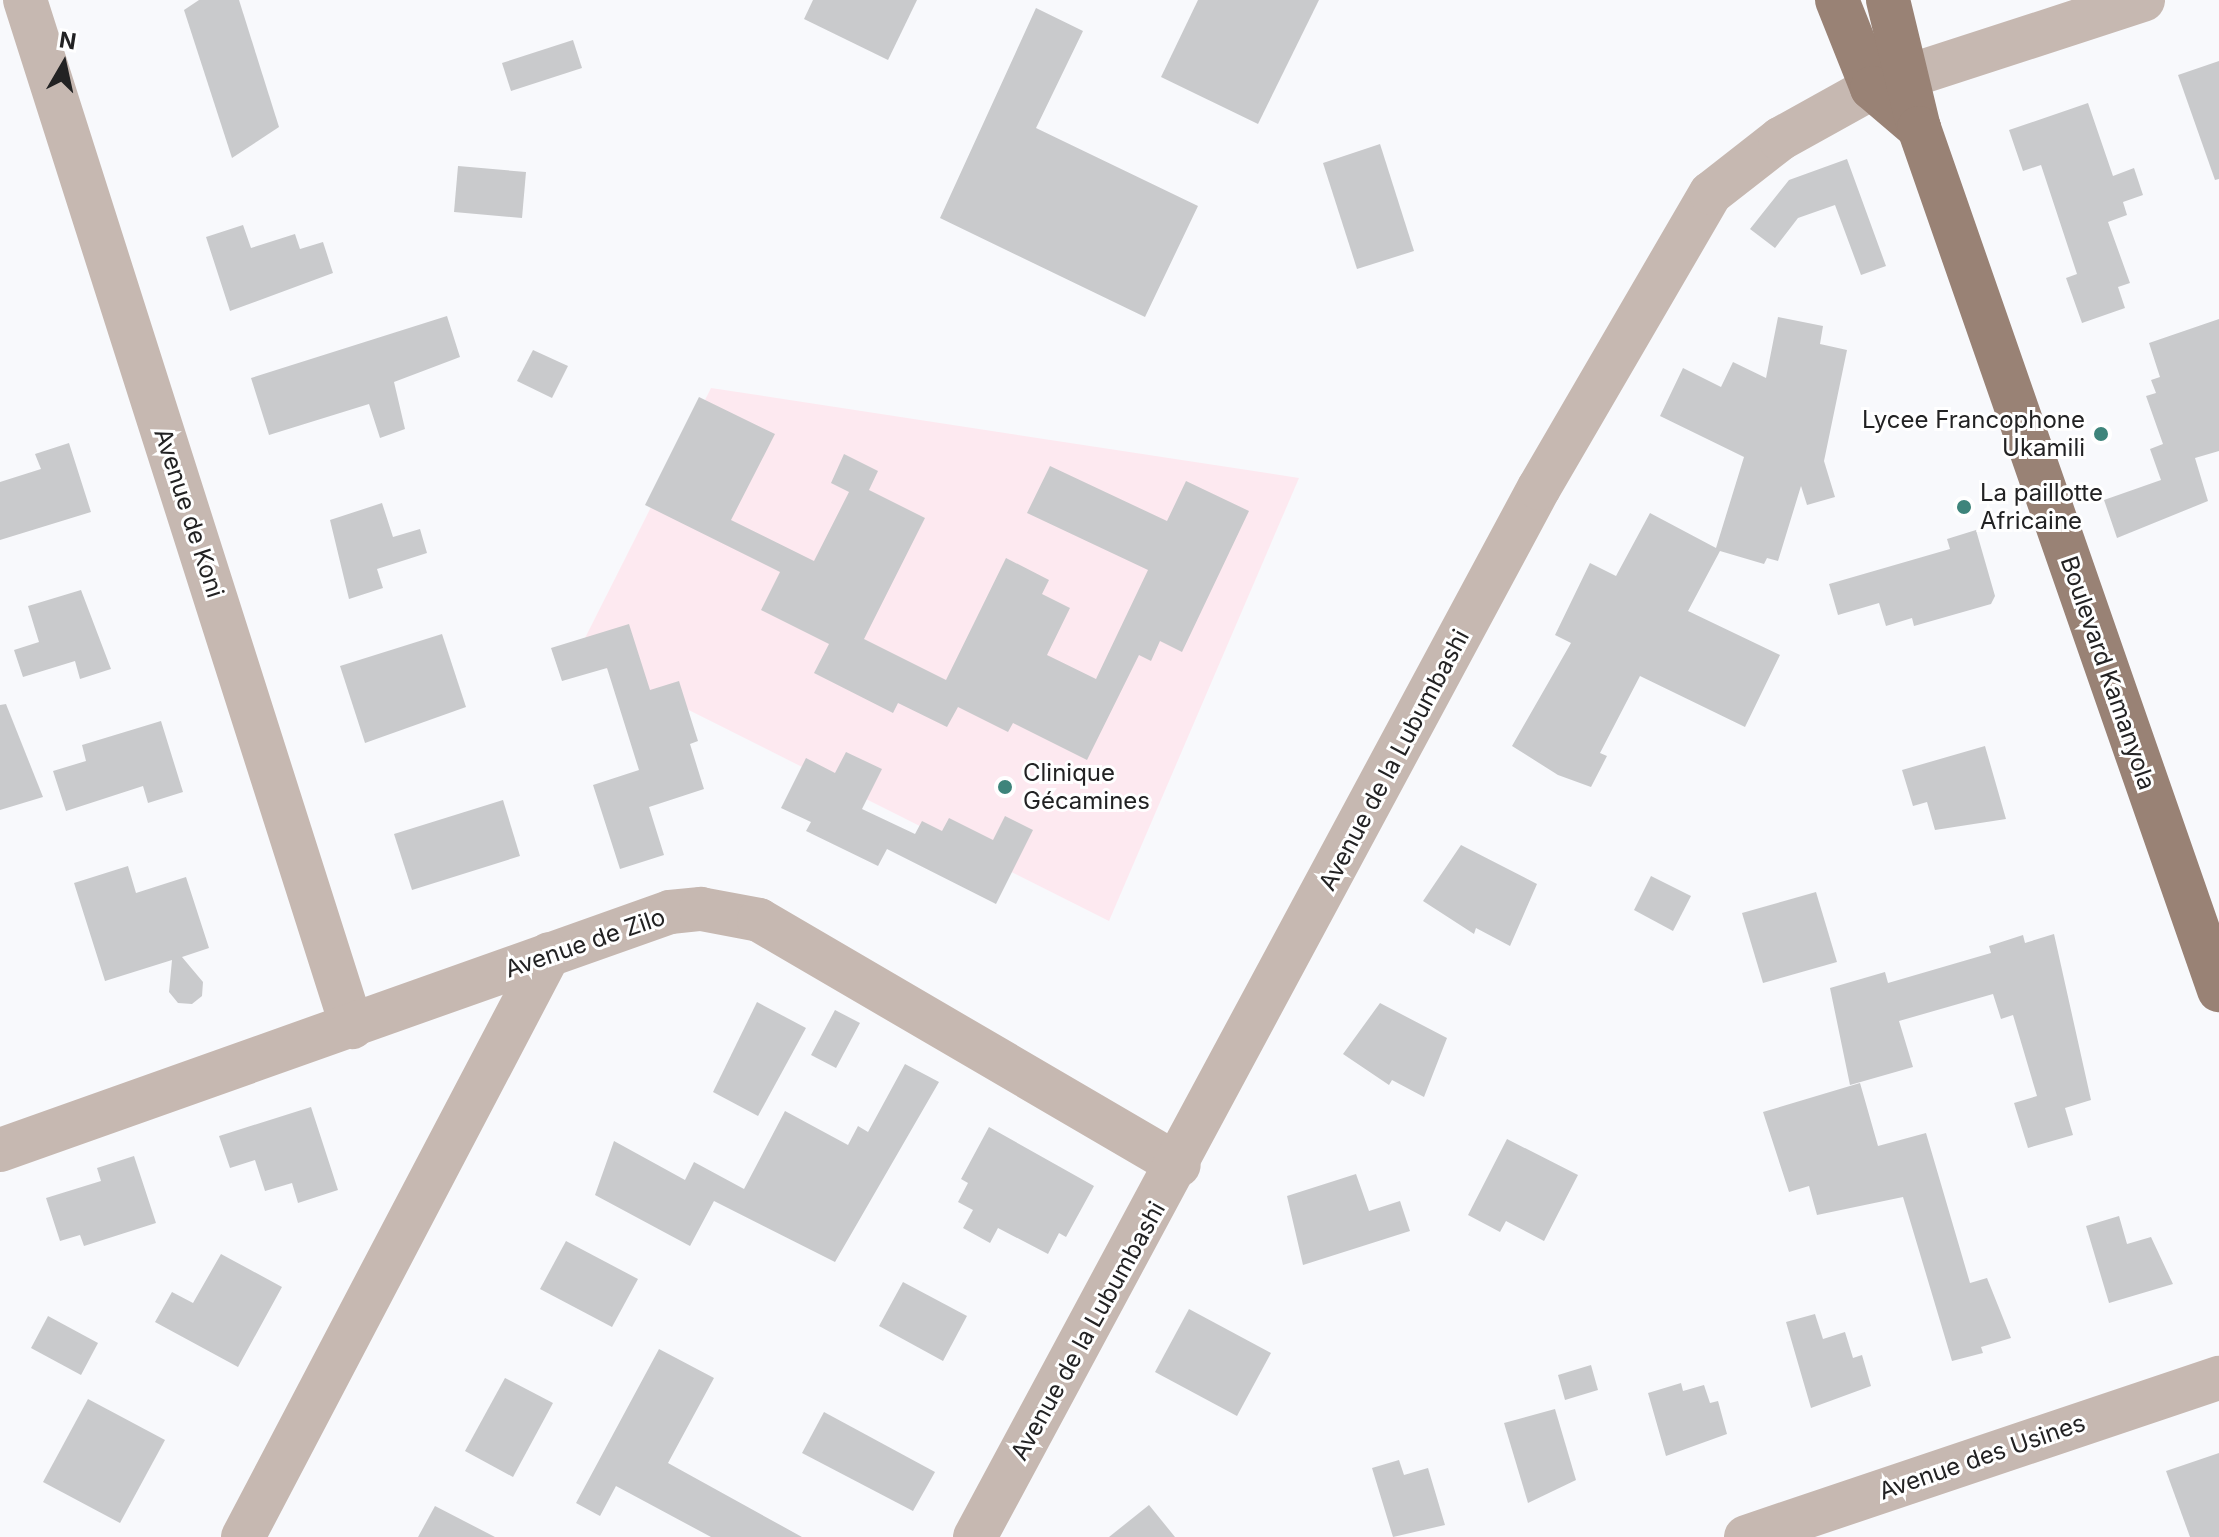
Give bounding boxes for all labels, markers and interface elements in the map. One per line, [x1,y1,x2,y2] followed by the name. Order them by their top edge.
[24,24,104,104] north arrow
[57,26,78,54] text: N
[1862,406,2085,462] place label: Lycee Francophone Ukamili
[148,425,230,601] street label: Avenue de Koni
[2092,425,2110,443] marker: Lycee Francophone Ukamili
[1980,479,2103,535] place label: La paillotte Africaine
[1955,498,1973,516] marker: La paillotte Africaine
[2054,552,2162,794] street label: Boulevard Kamanyola
[1313,625,1475,895] street label: Avenue de la Lubumbashi
[1023,759,1150,815] place label: Clinique Gécamines
[994,776,1016,798] marker: Clinique Gécamines
[501,902,669,984] street label: Avenue de Zilo
[1005,1197,1171,1465] street label: Avenue de la Lubumbashi
[1875,1408,2089,1506] street label: Avenue des Usines

